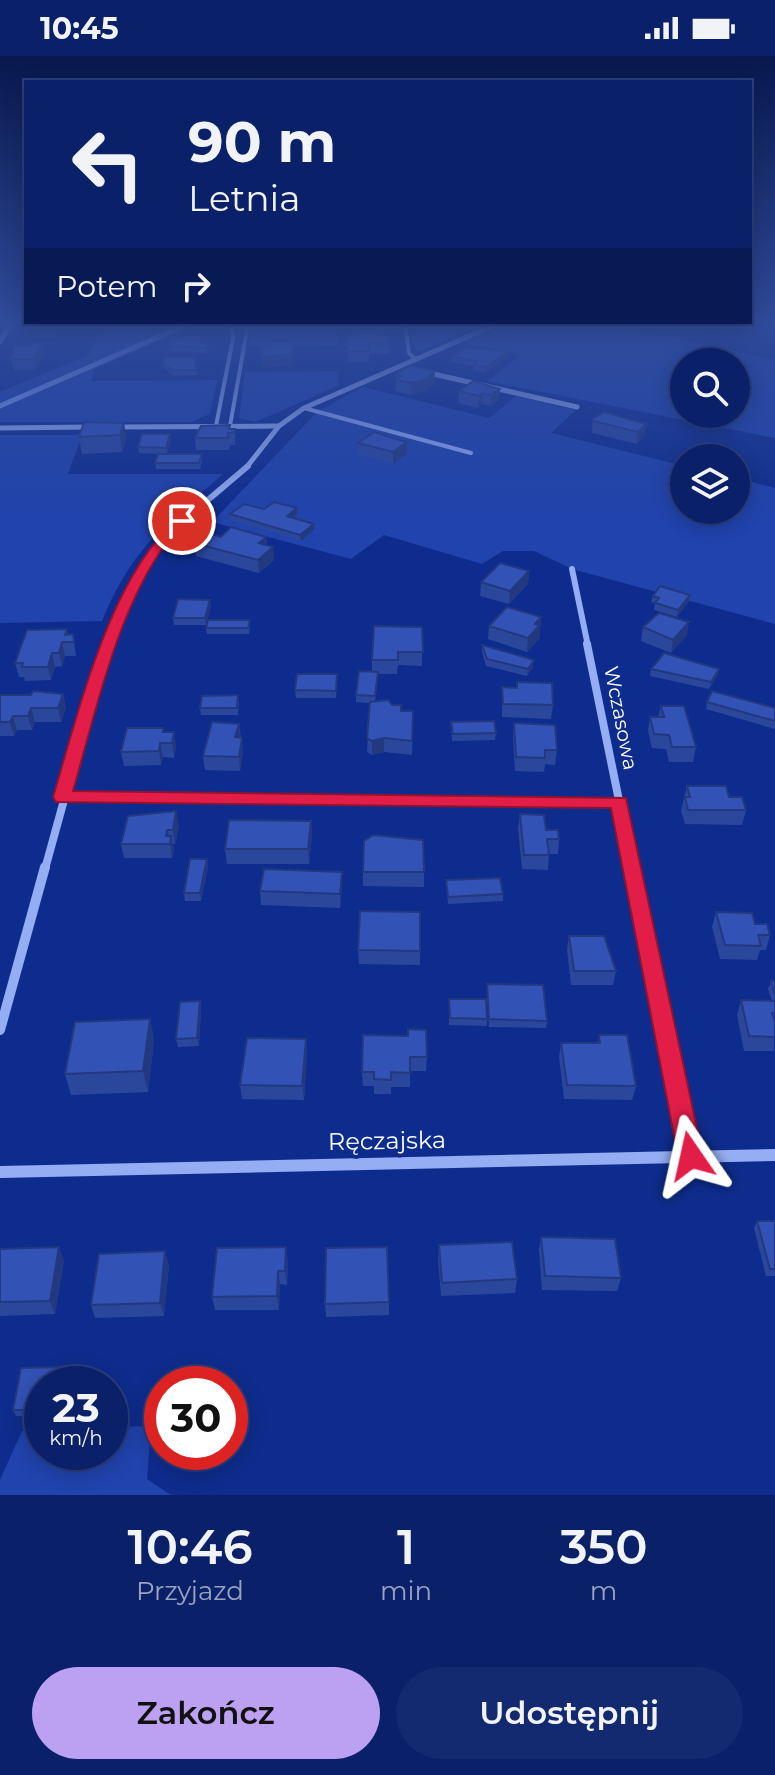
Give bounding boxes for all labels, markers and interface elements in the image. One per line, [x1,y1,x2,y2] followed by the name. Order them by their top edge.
[40,10,119,47] text: 10:45
[188,108,336,176] text: 90 m
[56,112,160,216] icon: left
[188,176,301,220] text: Letnia
[174,264,218,308] icon: right
[56,268,158,305] text: Potem
[670,348,750,524] map controls
[670,348,750,428] button: search
[670,444,750,524] button: layers
[148,487,216,555] pin
[160,499,204,543] icon: arrive
[599,664,643,772] street label: Wczasowa
[649,1114,733,1198] position arrow
[328,1125,446,1156] street label: Ręczajska
[144,1366,248,1470] speed limit sign: 30
[52,1383,100,1432] text: 23
[49,1426,103,1450] text: km/h
[128,1518,253,1576] text: 10:46
[397,1518,415,1576] text: 1
[560,1518,647,1576] text: 350
[136,1575,244,1607] text: Przyjazd
[380,1575,432,1607] text: min
[590,1575,617,1607] text: m
[32,1667,380,1759] button: Zakończ
[396,1667,743,1759] button: Udostępnij

